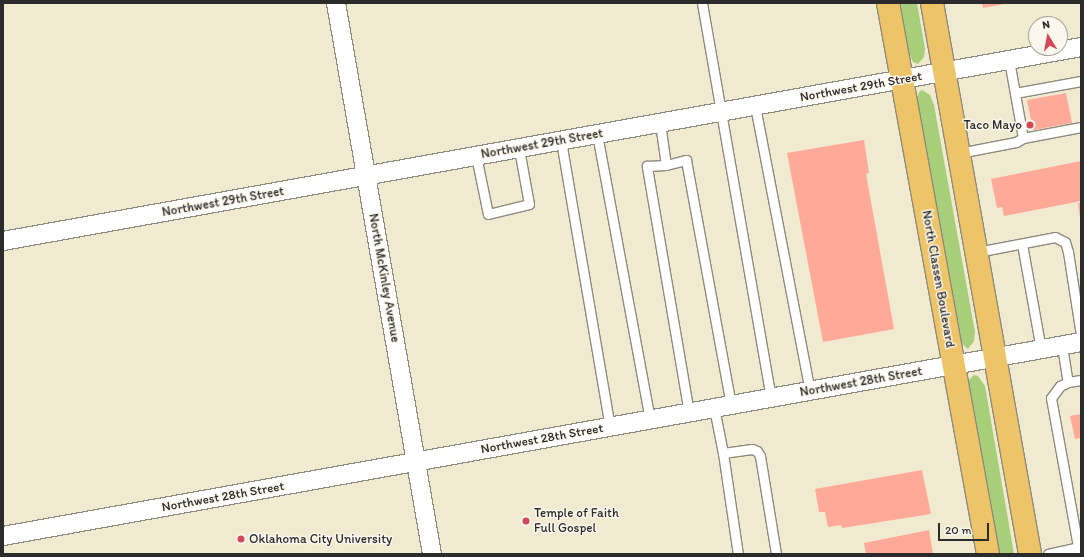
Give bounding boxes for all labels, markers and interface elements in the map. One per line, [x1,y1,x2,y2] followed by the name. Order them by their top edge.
[1028,16,1068,56] north arrow
[1041,18,1051,32] text: N
[799,69,923,105] street label: Northwest 29th Street
[964,117,1022,133] place label: Taco Mayo
[1025,120,1035,130] marker: Taco Mayo
[480,126,604,162] street label: Northwest 29th Street
[161,184,285,220] street label: Northwest 29th Street
[918,209,958,349] street label: North Classen Boulevard
[365,213,403,343] street label: North McKinley Avenue
[799,364,923,400] street label: Northwest 28th Street
[480,421,604,457] street label: Northwest 28th Street
[161,479,285,515] street label: Northwest 28th Street
[534,506,619,537] place label: Temple of Faith Full Gospel
[940,515,991,541] scale bar
[521,516,531,526] marker: Temple of Faith Full Gospel
[945,523,972,537] text: 20 m
[249,531,392,547] place label: Oklahoma City University
[236,534,246,544] marker: Oklahoma City University

